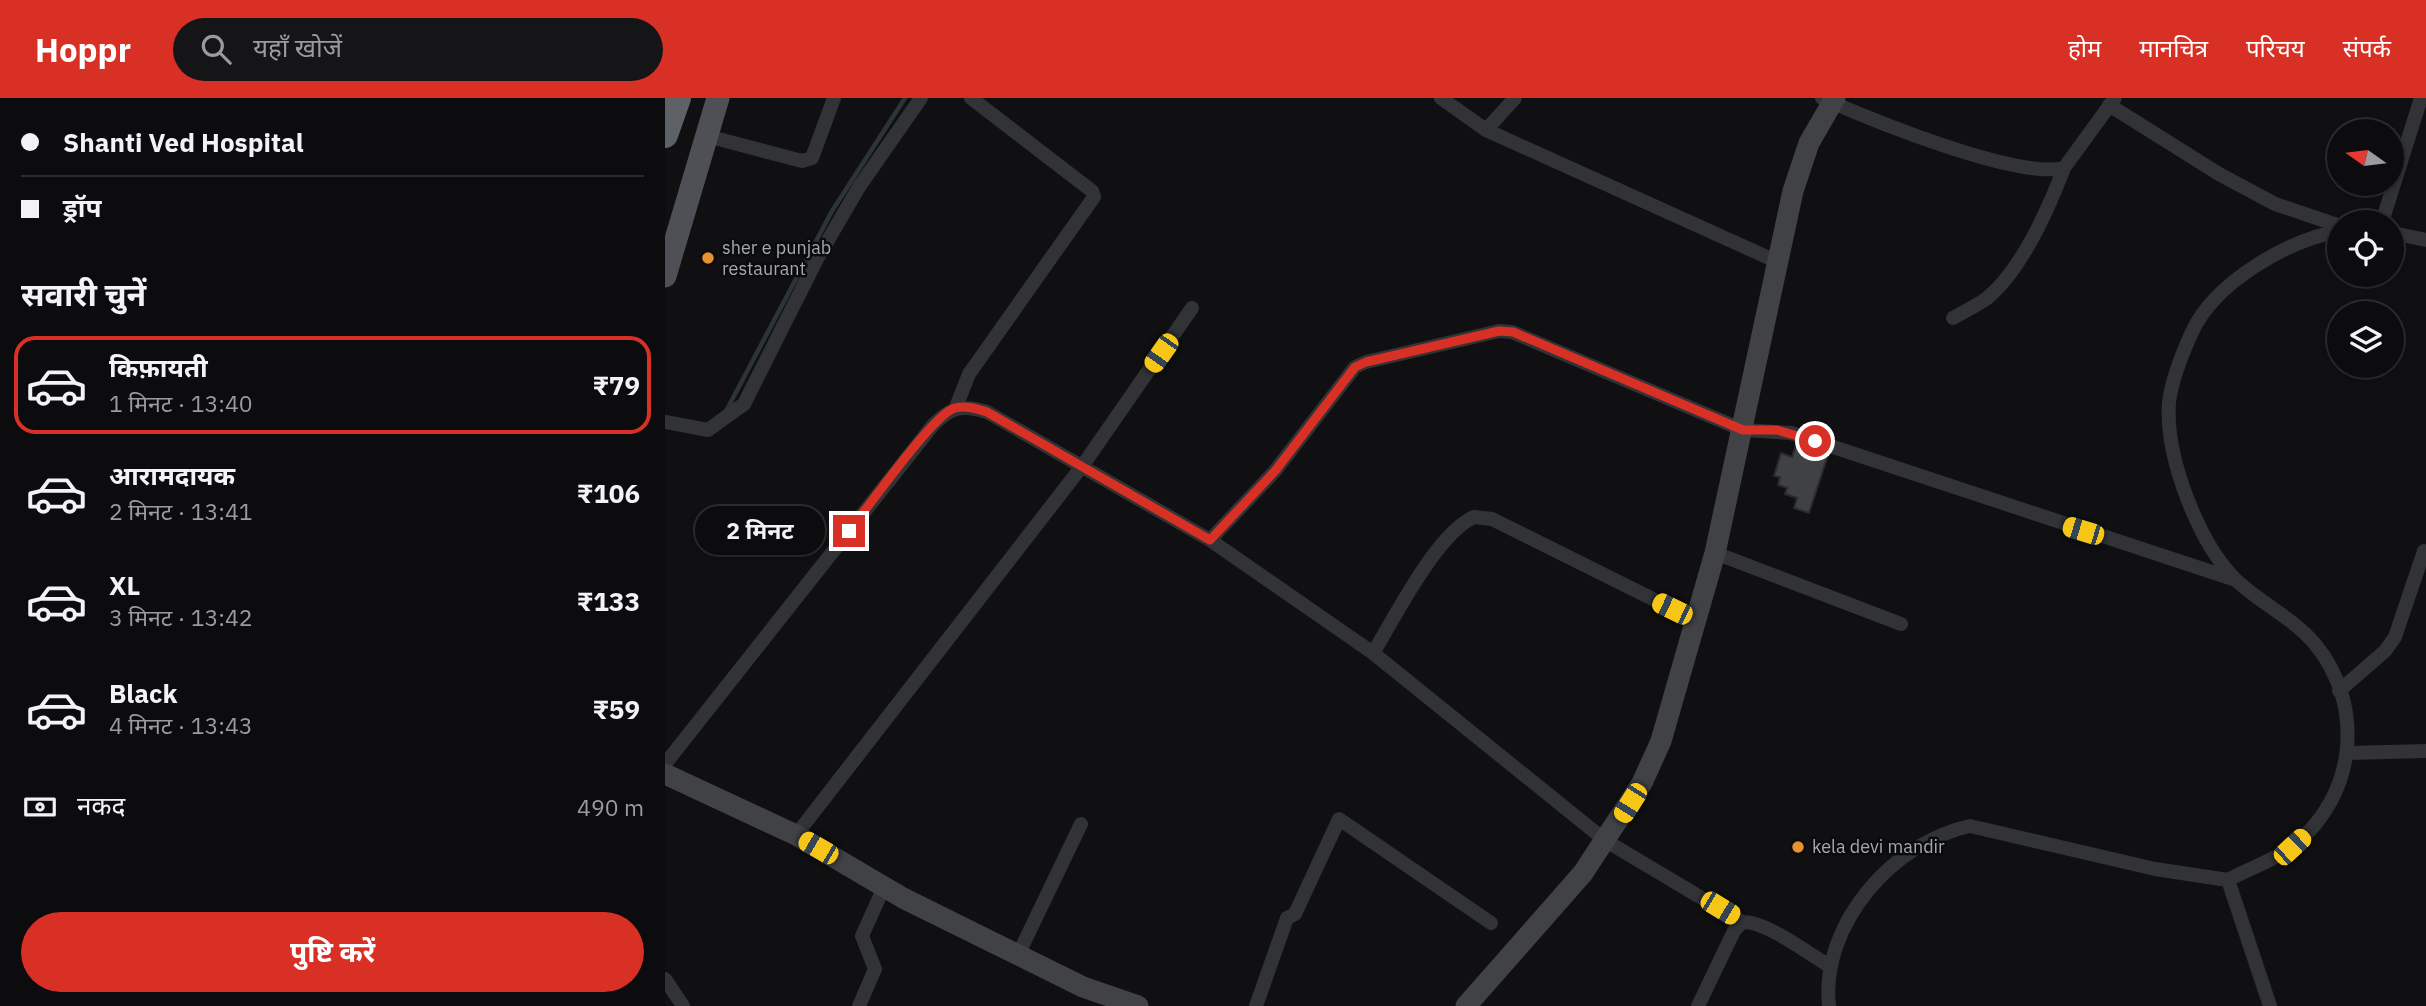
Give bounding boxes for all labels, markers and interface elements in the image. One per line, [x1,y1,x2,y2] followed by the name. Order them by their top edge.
[173,18,663,81] search box
[35,28,131,71] text: Hoppr
[197,30,235,68] icon: search
[253,30,342,64] text: यहाँ खोजें
[2068,32,2101,64] text: होम
[2139,32,2208,64] text: मानचित्र
[2246,32,2305,64] text: परिचय
[2343,32,2391,64] text: संपर्क
[2327,119,2405,196] north arrow
[2327,119,2404,378] map controls
[63,125,304,159] text: Shanti Ved Hospital
[63,190,101,224] text: ड्रॉप
[2327,210,2404,287] button: locate
[722,236,831,280] place label: sher e punjab restaurant
[700,250,716,266] marker: sher e punjab restaurant
[21,273,146,315] text: सवारी चुनें
[2327,301,2404,378] button: layers
[1141,330,1182,376] car
[109,350,208,384] text: किफ़ायती
[25,354,88,417] icon: car
[592,368,640,402] text: ₹79
[109,388,253,418] text: 1 मिनट · 13:40
[1799,425,1831,457] route start
[109,458,235,492] text: आरामदायक
[25,462,88,525] icon: car
[577,476,640,510] text: ₹106
[109,496,253,526] text: 2 मिनट · 13:41
[695,506,825,556] callout: 2 मिनट
[726,515,794,545] text: 2 मिनट
[833,515,865,547] route end
[2060,515,2107,547] car
[109,568,140,602] text: XL
[25,570,88,633] icon: car
[577,584,640,618] text: ₹133
[1649,590,1696,628] car
[109,602,253,632] text: 3 मिनट · 13:42
[109,676,177,710] text: Black
[25,678,88,741] icon: car
[592,692,640,726] text: ₹59
[109,710,253,740] text: 4 मिनट · 13:43
[1610,780,1651,826] car
[21,788,59,826] icon: cash
[77,788,125,822] text: नकद
[577,792,644,822] text: 490 m
[2270,825,2315,869] car
[795,828,842,868] car
[1812,835,1945,858] place label: kela devi mandir
[1790,839,1806,855] marker: kela devi mandir
[1697,888,1744,928] car
[21,912,644,992] button: पुष्टि करें

